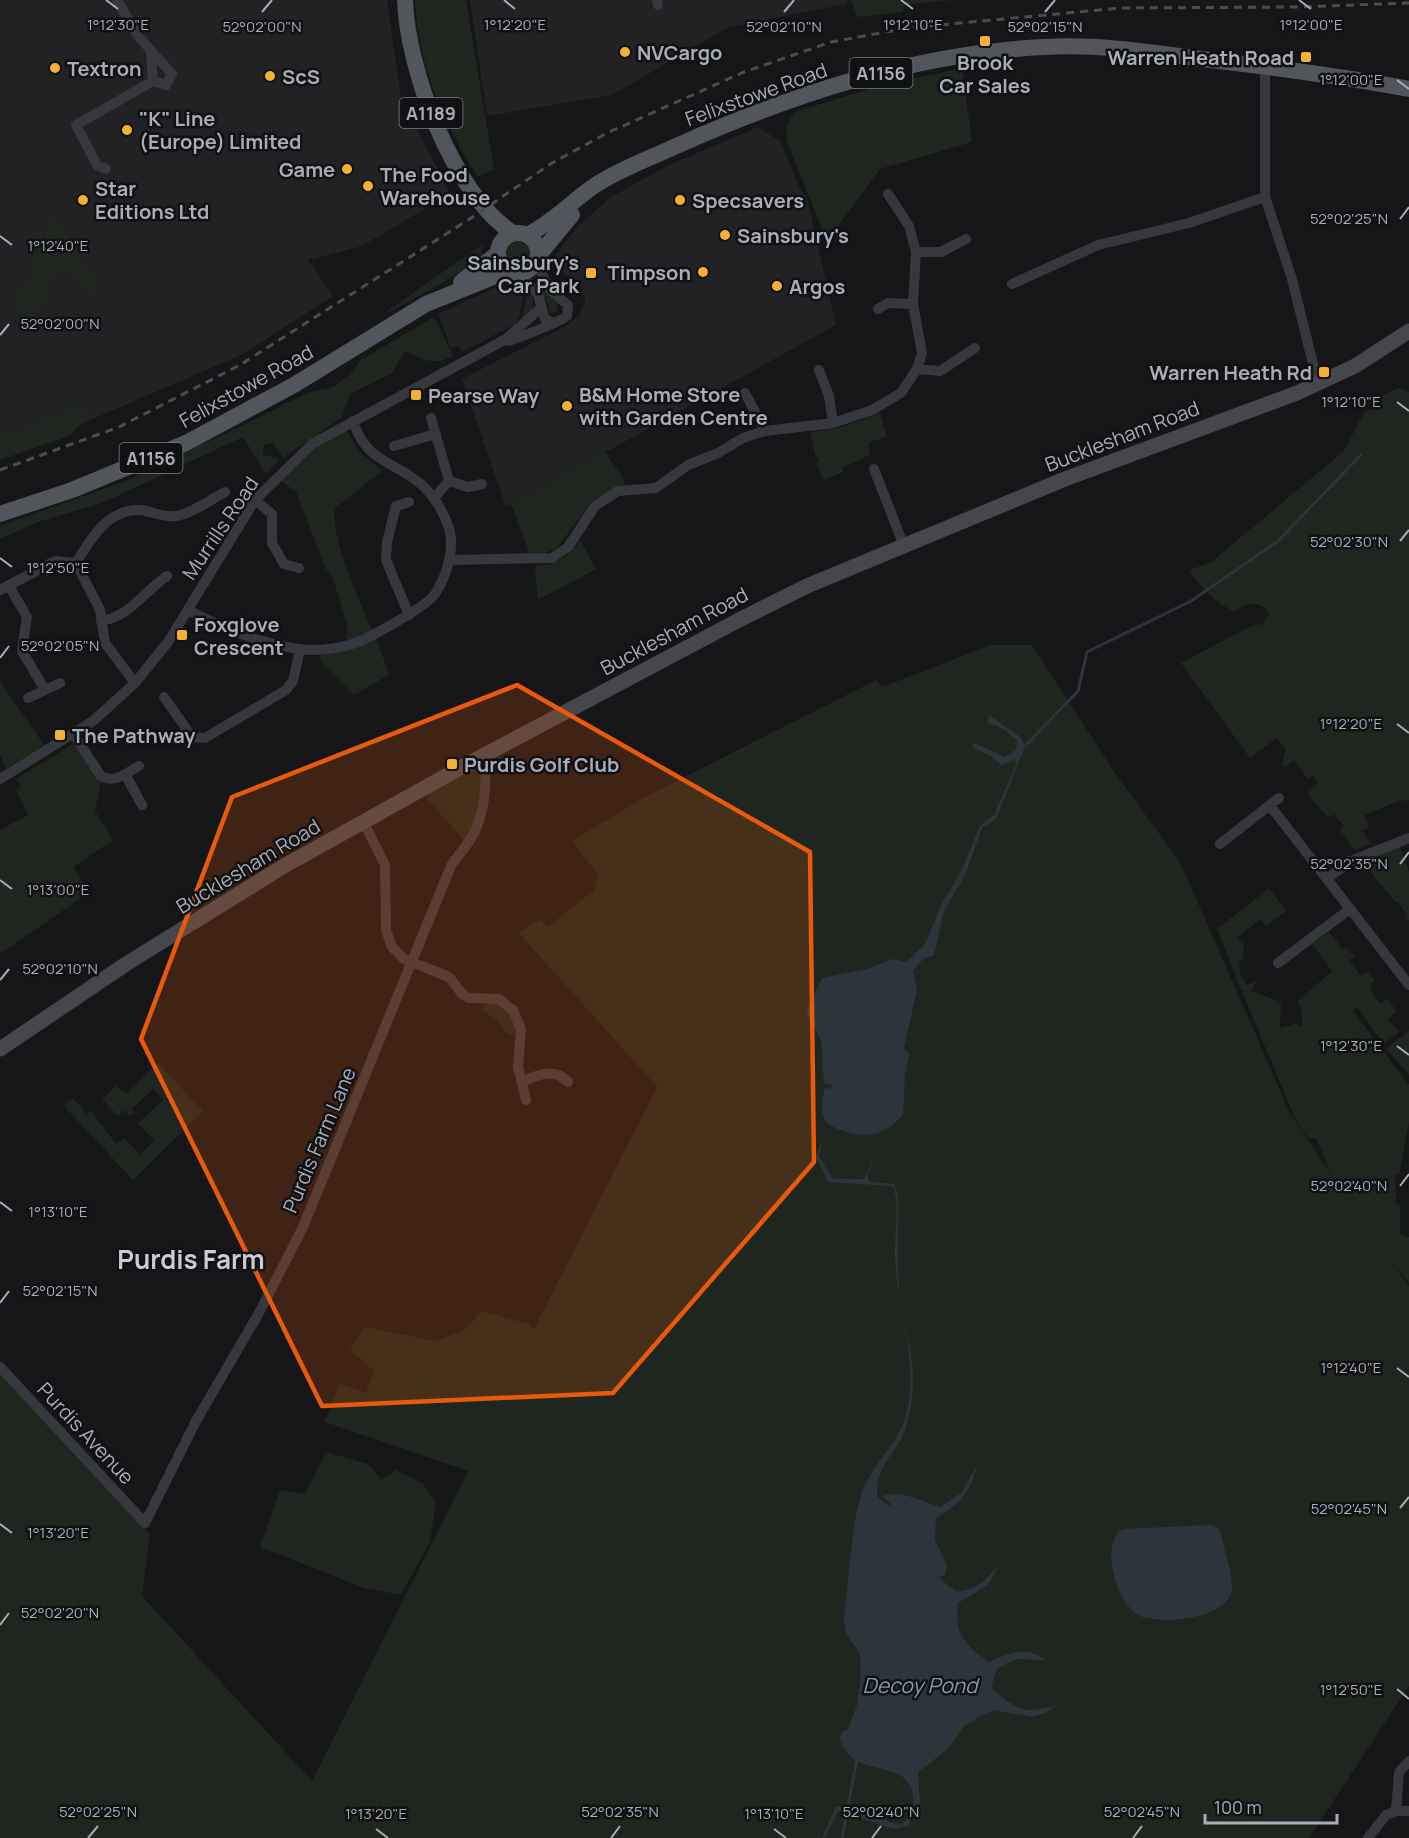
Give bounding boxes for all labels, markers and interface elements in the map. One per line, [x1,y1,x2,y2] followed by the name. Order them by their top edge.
[87,14,149,35] text: 1°12'30"E
[484,14,546,35] text: 1°12'20"E
[883,14,943,35] text: 1°12'10"E
[1280,14,1342,35] text: 1°12'00"E
[223,16,301,37] text: 52°02'00"N
[746,16,822,37] text: 52°02'10"N
[1007,16,1083,37] text: 52°02'15"N
[978,34,992,48] marker: Brook Car Sales
[637,39,722,66] place label: NVCargo
[1107,44,1294,71] place label: Warren Heath Road
[618,45,632,59] marker: NVCargo
[939,49,1031,99] place label: Brook Car Sales
[1299,50,1313,64] marker: Warren Heath Road
[67,55,142,82] place label: Textron
[681,56,831,132] street label: Felixstowe Road
[850,58,912,88] road number: A1156
[48,61,62,75] marker: Textron
[282,63,320,90] place label: ScS
[263,69,277,83] marker: ScS
[1320,69,1382,90] text: 1°12'00"E
[400,98,462,128] road number: A1189
[139,105,301,155] place label: "K" Line (Europe) Limited
[120,123,134,137] marker: "K" Line (Europe) Limited
[279,156,335,183] place label: Game
[380,161,490,211] place label: The Food Warehouse
[340,162,354,176] marker: Game
[95,175,209,225] place label: Star Editions Ltd
[361,179,375,193] marker: The Food Warehouse
[692,187,804,214] place label: Specsavers
[76,193,90,207] marker: Star Editions Ltd
[673,193,687,207] marker: Specsavers
[1310,208,1388,229] text: 52°02'25"N
[737,222,849,249] place label: Sainsbury's
[718,228,732,242] marker: Sainsbury's
[28,235,88,256] text: 1°12'40"E
[467,249,580,299] place label: Sainsbury's Car Park
[608,259,691,286] place label: Timpson
[696,265,710,279] marker: Timpson
[584,266,598,280] marker: Sainsbury's Car Park
[789,273,845,300] place label: Argos
[770,279,784,293] marker: Argos
[21,313,99,334] text: 52°02'00"N
[174,338,318,434] street label: Felixstowe Road
[1149,359,1312,386] place label: Warren Heath Rd
[1317,365,1331,379] marker: Warren Heath Rd
[579,381,768,431] place label: B&M Home Store with Garden Centre
[428,382,540,409] place label: Pearse Way
[409,388,423,402] marker: Pearse Way
[1321,391,1381,412] text: 1°12'10"E
[1041,394,1203,478] street label: Bucklesham Road
[560,399,574,413] marker: B&M Home Store with Garden Centre
[120,443,182,473] road number: A1156
[176,471,264,585] street label: Murrills Road
[1310,531,1388,552] text: 52°02'30"N
[27,557,89,578] text: 1°12'50"E
[596,581,752,681] street label: Bucklesham Road
[194,611,284,661] place label: Foxglove Crescent
[175,628,189,642] marker: Foxglove Crescent
[21,635,99,656] text: 52°02'05"N
[1320,713,1382,734] text: 1°12'20"E
[72,722,196,749] place label: The Pathway
[53,728,67,742] marker: The Pathway
[464,751,619,778] place label: Purdis Golf Club
[445,757,459,771] marker: Purdis Golf Club
[171,812,325,920] street label: Bucklesham Road
[1310,853,1388,874] text: 52°02'35"N
[27,879,89,900] text: 1°13'00"E
[22,958,98,979] text: 52°02'10"N
[1320,1035,1382,1056] text: 1°12'30"E
[276,1063,362,1217] street label: Purdis Farm Lane
[1311,1175,1387,1196] text: 52°02'40"N
[28,1201,88,1222] text: 1°13'10"E
[117,1241,265,1277] district label: Purdis Farm
[22,1280,98,1301] text: 52°02'15"N
[1321,1357,1381,1378] text: 1°12'40"E
[32,1376,140,1490] street label: Purdis Avenue
[1311,1498,1387,1519] text: 52°02'45"N
[27,1522,89,1543] text: 1°13'20"E
[21,1602,99,1623] text: 52°02'20"N
[863,1671,980,1699] water label: Decoy Pond
[1320,1679,1382,1700] text: 1°12'50"E
[1205,1787,1337,1825] scale bar
[1214,1795,1262,1819] text: 100 m
[59,1801,137,1822] text: 52°02'25"N
[581,1801,659,1822] text: 52°02'35"N
[843,1801,919,1822] text: 52°02'40"N
[1104,1801,1180,1822] text: 52°02'45"N
[345,1803,407,1824] text: 1°13'20"E
[744,1803,804,1824] text: 1°13'10"E

